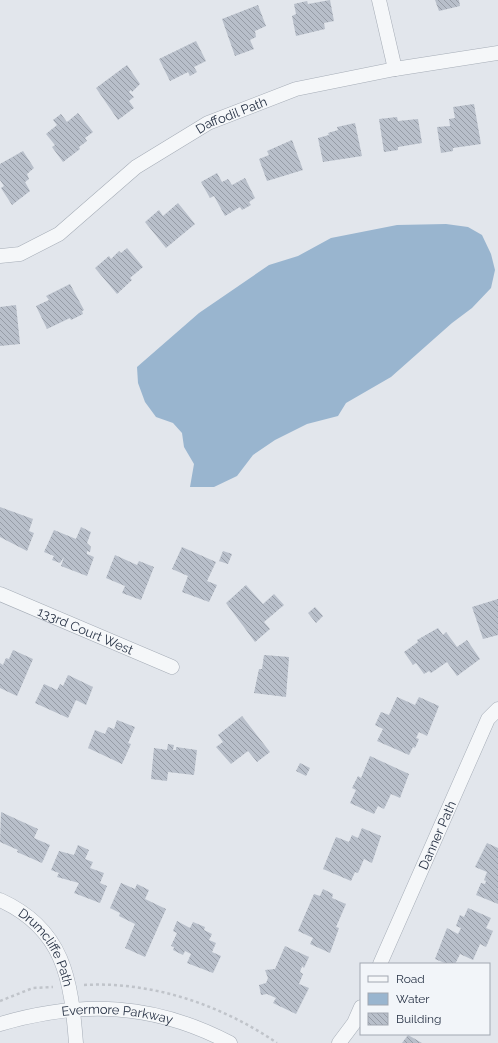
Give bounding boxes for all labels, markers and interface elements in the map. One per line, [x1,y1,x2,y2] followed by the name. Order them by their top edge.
[193,94,269,137] street label: Daffodil Path
[35,604,136,658] street label: 133rd Court West
[416,798,459,872] street label: Danner Path
[15,905,76,988] street label: Drumcliffe Path
[360,963,490,1035] legend
[396,972,425,986] text: Road
[396,992,430,1006] text: Water
[61,1002,175,1027] street label: Evermore Parkway
[396,1012,442,1026] text: Building

